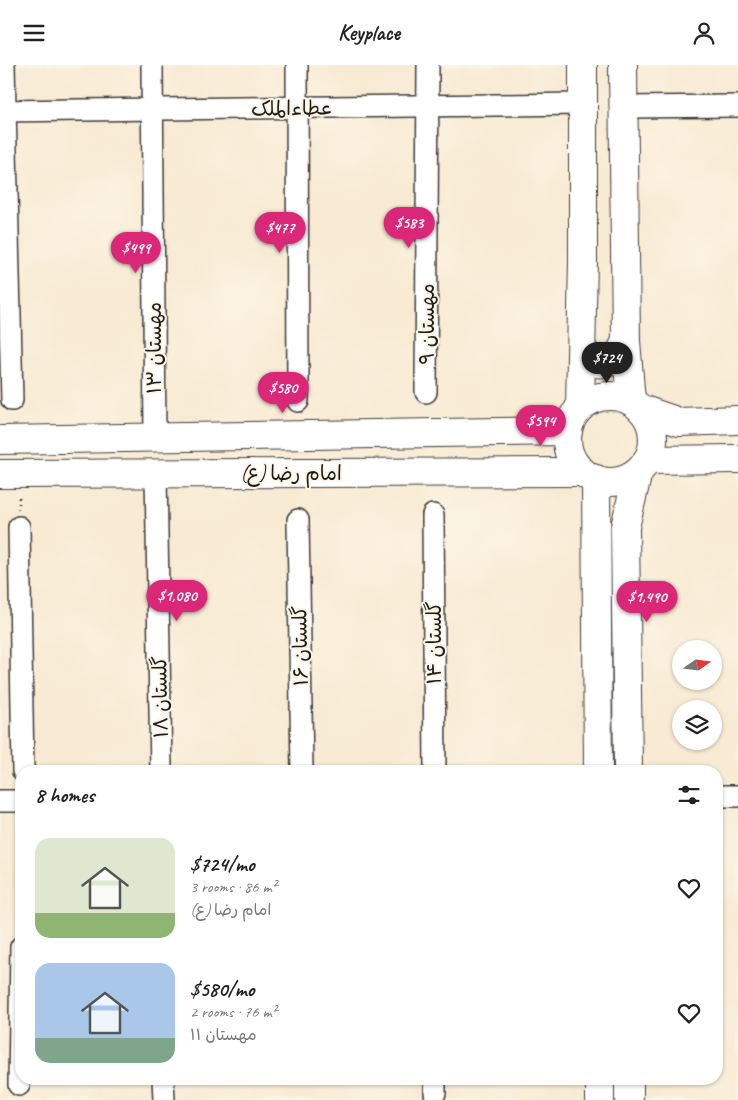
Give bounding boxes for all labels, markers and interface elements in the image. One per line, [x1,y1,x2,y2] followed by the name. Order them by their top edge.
[20,19,48,47] icon: menu
[338,19,400,47] text: Keyplace
[690,19,718,47] icon: person
[251,95,333,122] street label: عطاءالملک
[379,207,439,249] pin: $583
[250,211,310,254] pin: $477
[395,213,423,233] text: $583
[266,218,294,238] text: $477
[106,231,166,274] pin: $499
[122,238,150,258] text: $499
[415,283,440,365] street label: مهستان ۹
[142,302,167,394] street label: مهستان ۱۳
[577,341,637,384] pin: $724
[593,348,621,368] text: $724
[253,371,313,414] pin: $580
[269,378,297,398] text: $580
[511,405,571,447] pin: $594
[527,411,555,431] text: $594
[240,461,342,488] street label: امام رضا (ع)
[136,579,218,622] pin: $1,080
[606,581,688,623] pin: $1,490
[157,586,197,606] text: $1,080
[628,587,666,607] text: $1,490
[422,601,447,685] street label: گلستان ۱۴
[287,606,314,686] street label: گلستان ۱۶
[672,640,722,690] north arrow
[672,640,722,750] map controls
[147,656,174,738] street label: گلستان ۱۸
[672,700,722,750] button: layers
[675,781,703,809] icon: filters
[35,782,94,808] text: 8 homes
[190,851,255,877] text: $724/mo
[75,858,135,918] icon: home
[675,874,703,902] icon: heart
[190,877,276,897] text: 3 rooms · 86 m²
[190,900,271,920] text: امام رضا (ع)
[190,976,254,1002] text: $580/mo
[75,983,135,1043] icon: home
[675,999,703,1027] icon: heart
[190,1002,276,1022] text: 2 rooms · 76 m²
[190,1025,256,1045] text: مهستان ۱۱

